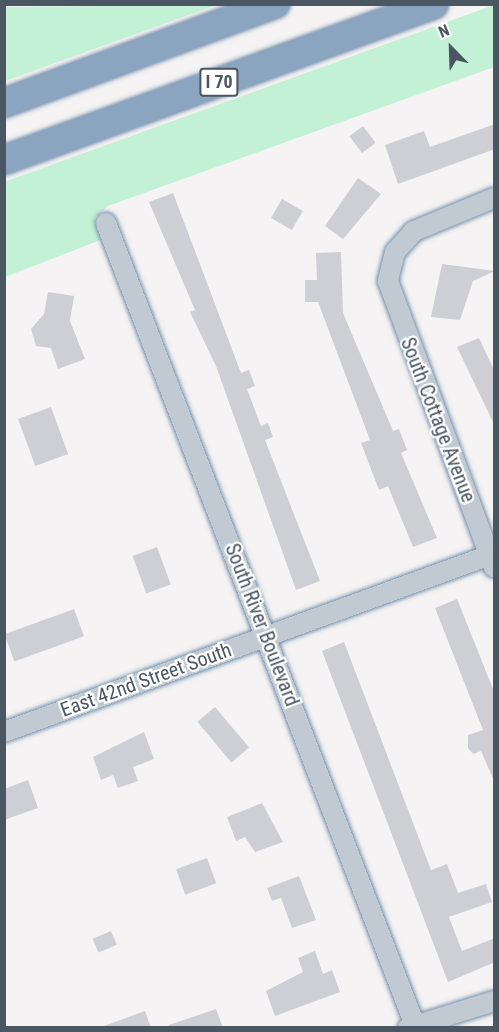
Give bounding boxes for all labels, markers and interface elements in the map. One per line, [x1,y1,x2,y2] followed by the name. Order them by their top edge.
[421,18,481,78] north arrow
[436,20,452,42] text: N
[198,67,240,97] road number: I 70
[396,334,480,506] street label: South Cottage Avenue
[220,540,304,710] street label: South River Boulevard
[57,638,235,722] street label: East 42nd Street South

